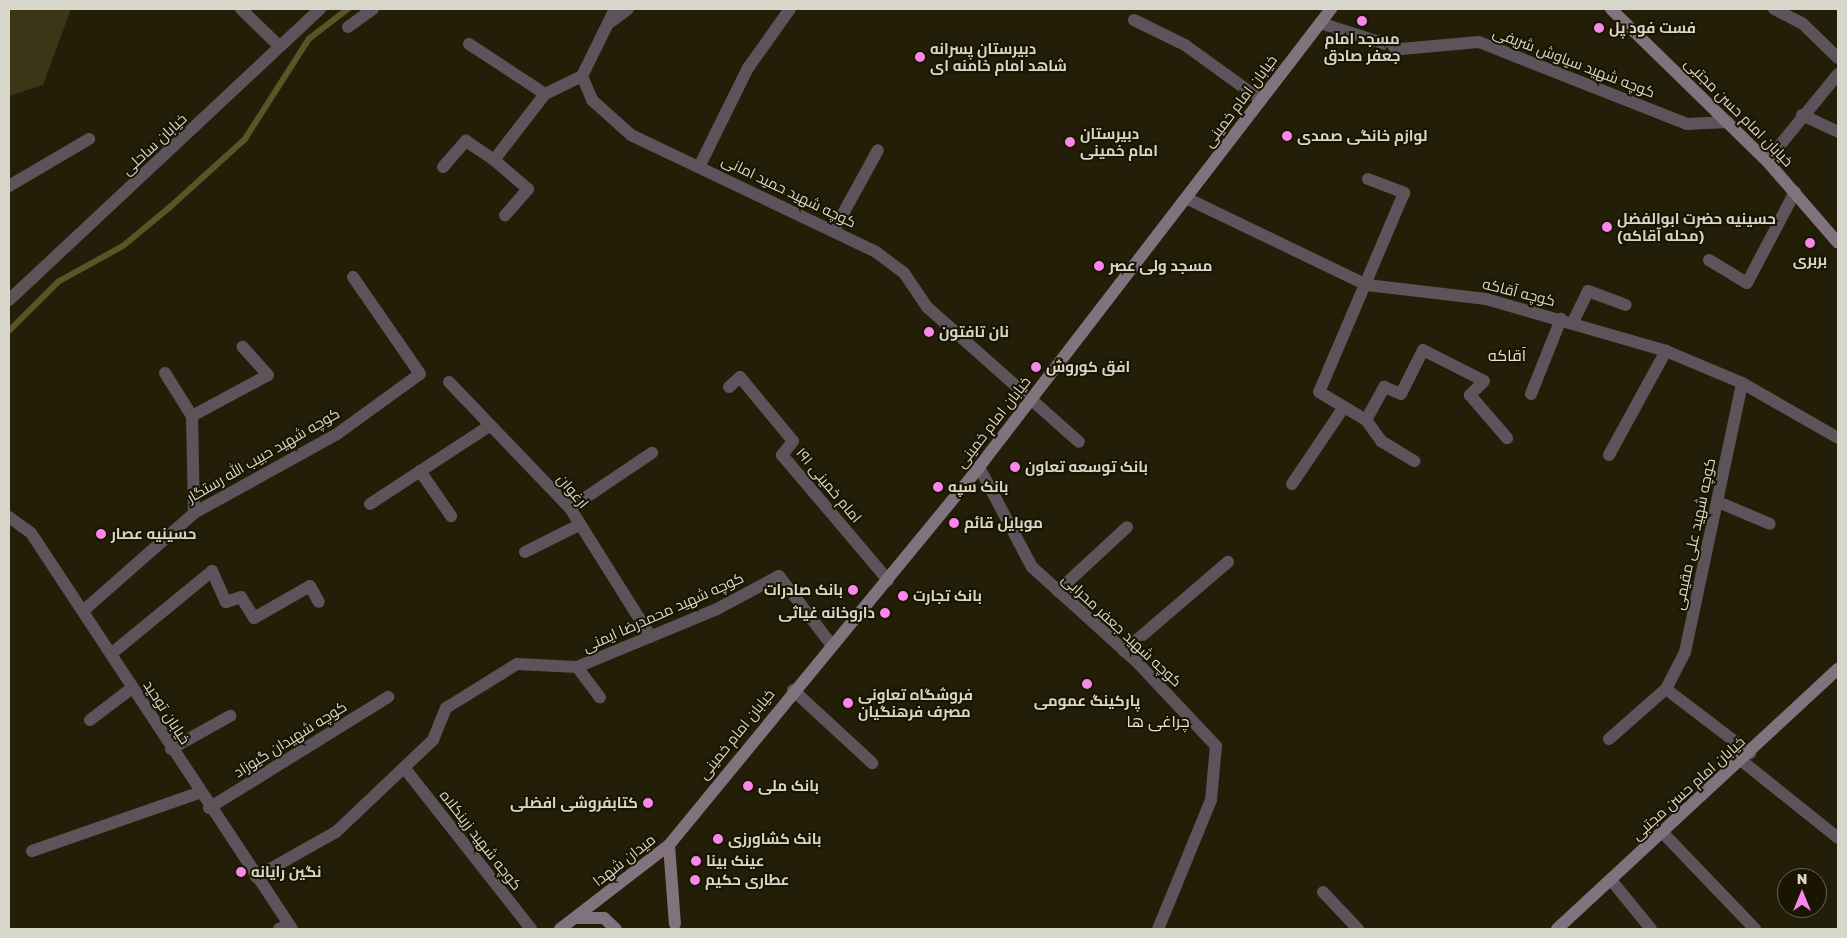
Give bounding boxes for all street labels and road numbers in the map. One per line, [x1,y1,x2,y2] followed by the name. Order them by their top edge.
[1490,23,1658,101] street label: کوچه شهید سیاوش شریفی
[1199,51,1281,151] street label: خیابان امام خمینی
[1681,54,1797,170] street label: خیابان امام حسن مجتبی
[118,109,190,179] street label: خیابان ساحلی
[719,151,859,231] street label: کوچه شهید حمید امانی
[1481,274,1557,310] street label: کوچه آقاکه
[952,373,1034,471] street label: خیابان امام خمینی
[183,404,343,506] street label: کوچه شهید حبیب الله رستگار
[792,444,866,526] street label: امام خمینی ۱۹۱
[1669,456,1719,612] street label: کوچه شهید علی مقیمی
[553,470,593,512] street label: ارغوان
[580,568,746,656] street label: کوچه شهید محمدرضا ایمنی
[1058,570,1186,690] street label: کوچه شهید جعفر محرابی
[140,677,194,747] street label: خیابان توحید
[694,685,778,783] street label: خیابان امام خمینی
[230,697,350,781] street label: کوچه شهیدان گیوزاد
[1628,732,1748,844] street label: خیابان امام حسن مجتبی
[436,786,526,894] street label: کوچه شهید زرینکلاه
[589,830,659,890] street label: میدان شهدا

